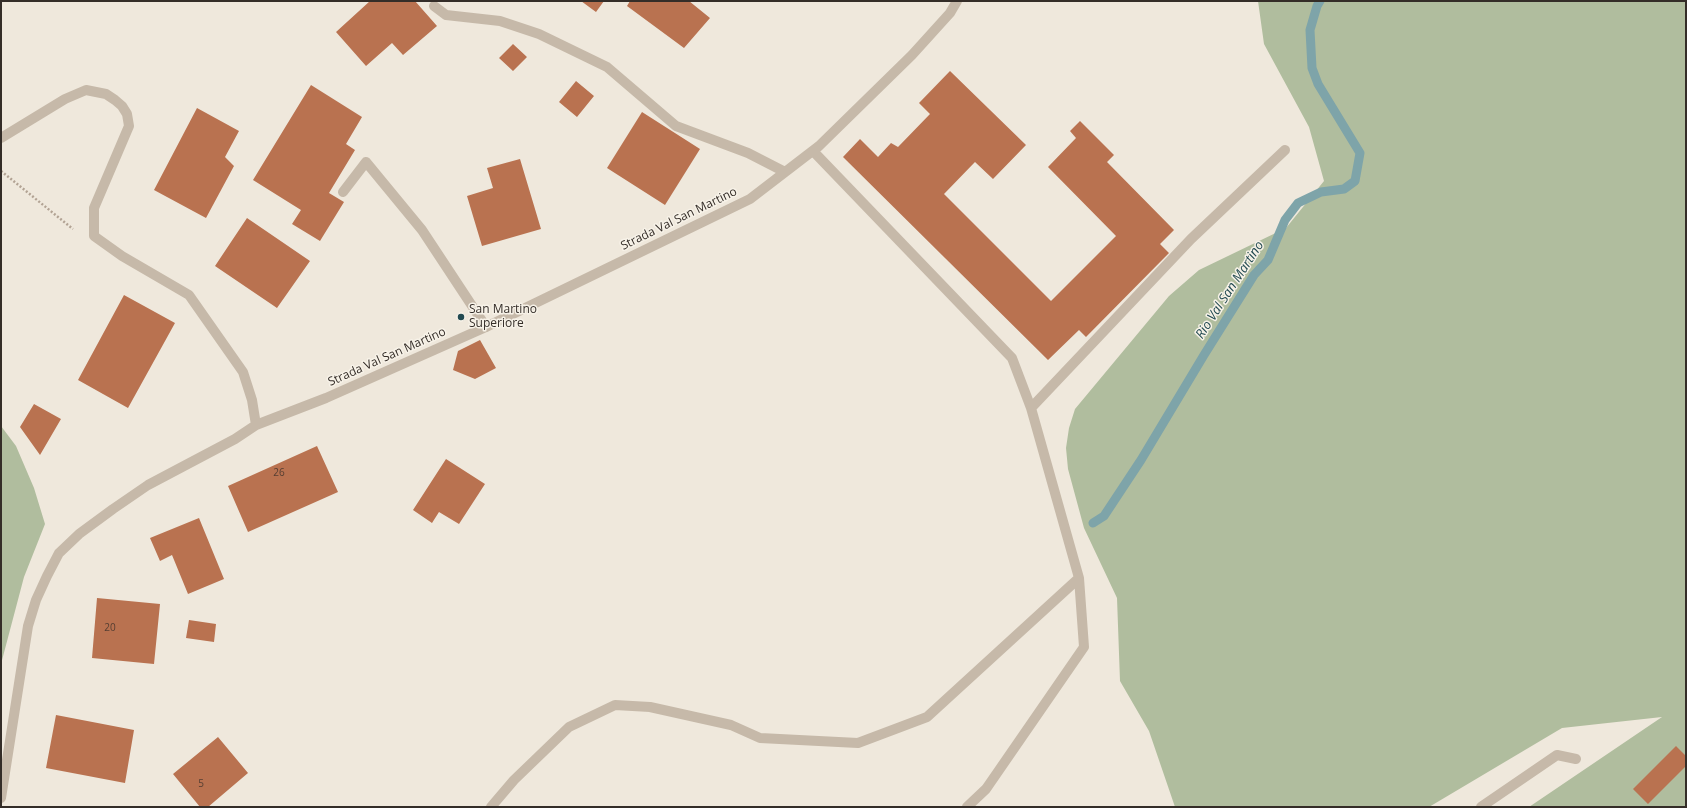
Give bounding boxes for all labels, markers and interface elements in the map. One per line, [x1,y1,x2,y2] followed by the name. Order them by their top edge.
[619,185,739,253] street label: Strada Val San Martino
[1193,238,1267,342] water label: Rio Val San Martino
[469,303,537,331] place label: San Martino Superiore
[456,312,466,322] marker: San Martino Superiore
[326,324,448,390] street label: Strada Val San Martino
[273,467,285,479] house number: 26
[104,622,116,634] house number: 20
[198,778,204,790] house number: 5

